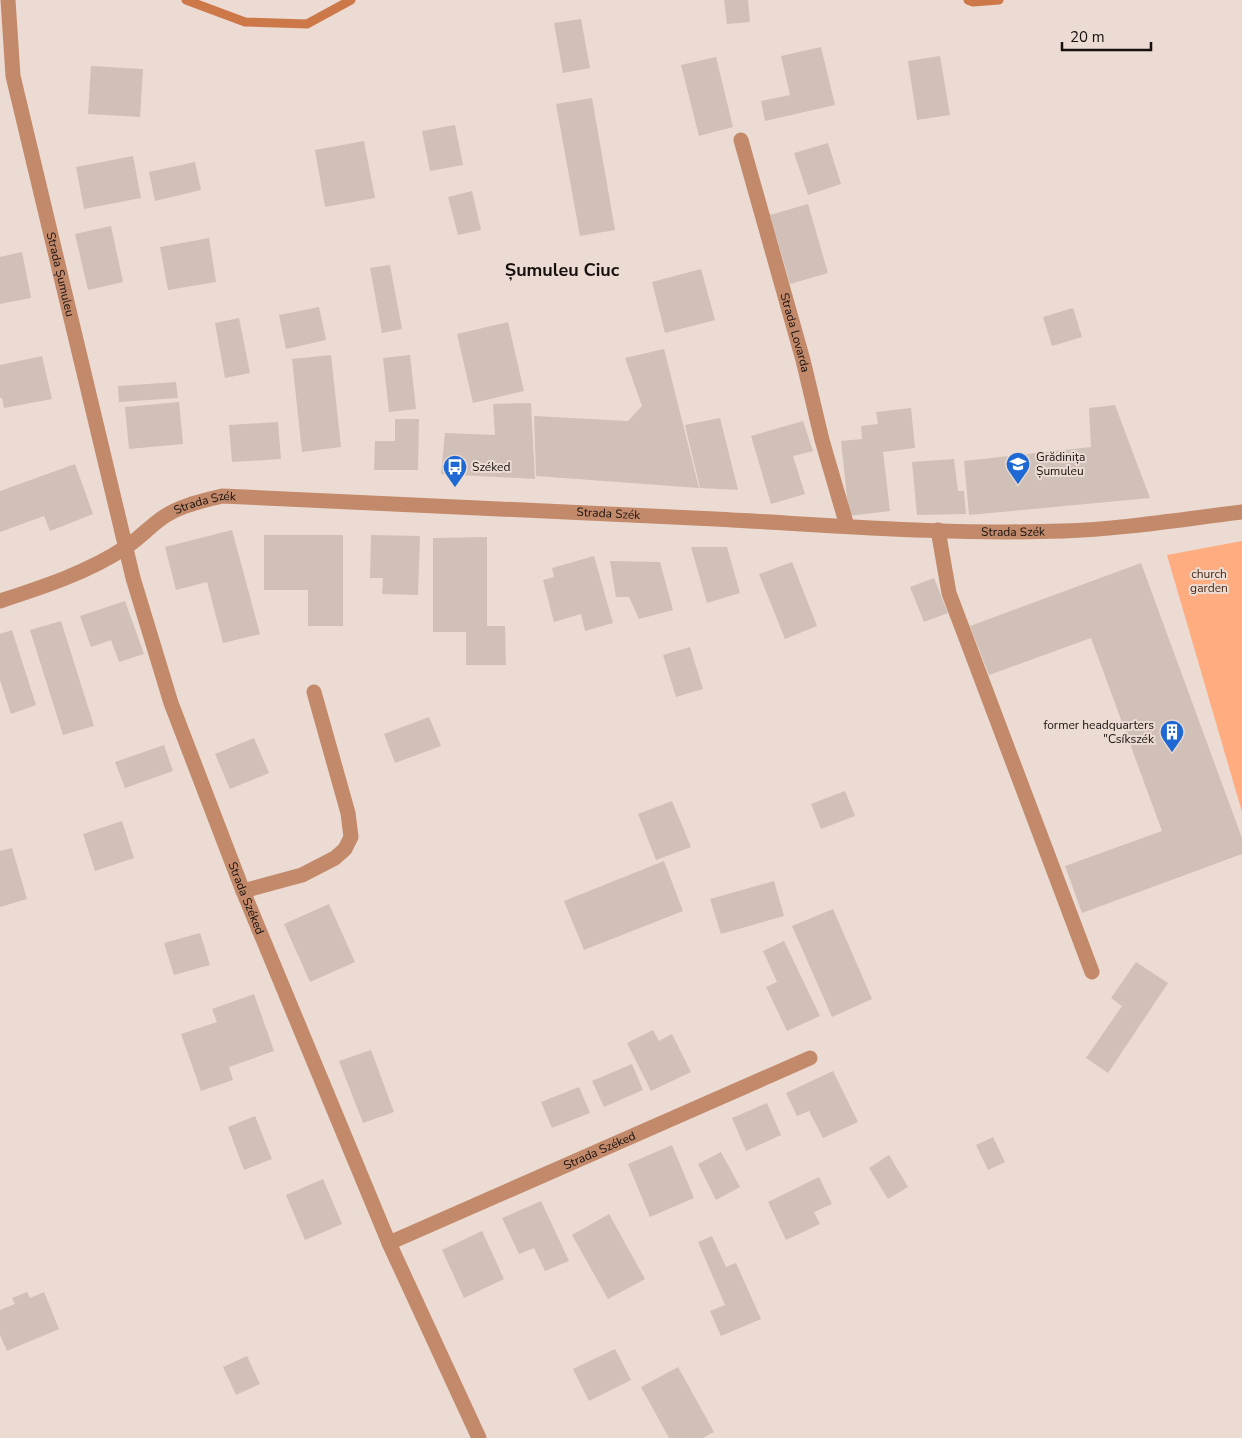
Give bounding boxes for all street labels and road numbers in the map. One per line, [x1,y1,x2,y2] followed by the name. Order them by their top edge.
[43,230,78,318] street label: Strada Șumuleu
[776,291,814,374] street label: Strada Lovarda
[171,488,237,518] street label: Strada Szék
[576,504,642,523] street label: Strada Szék
[981,523,1046,540] street label: Strada Szék
[225,859,268,937] street label: Strada Széked
[561,1128,638,1173] street label: Strada Széked

